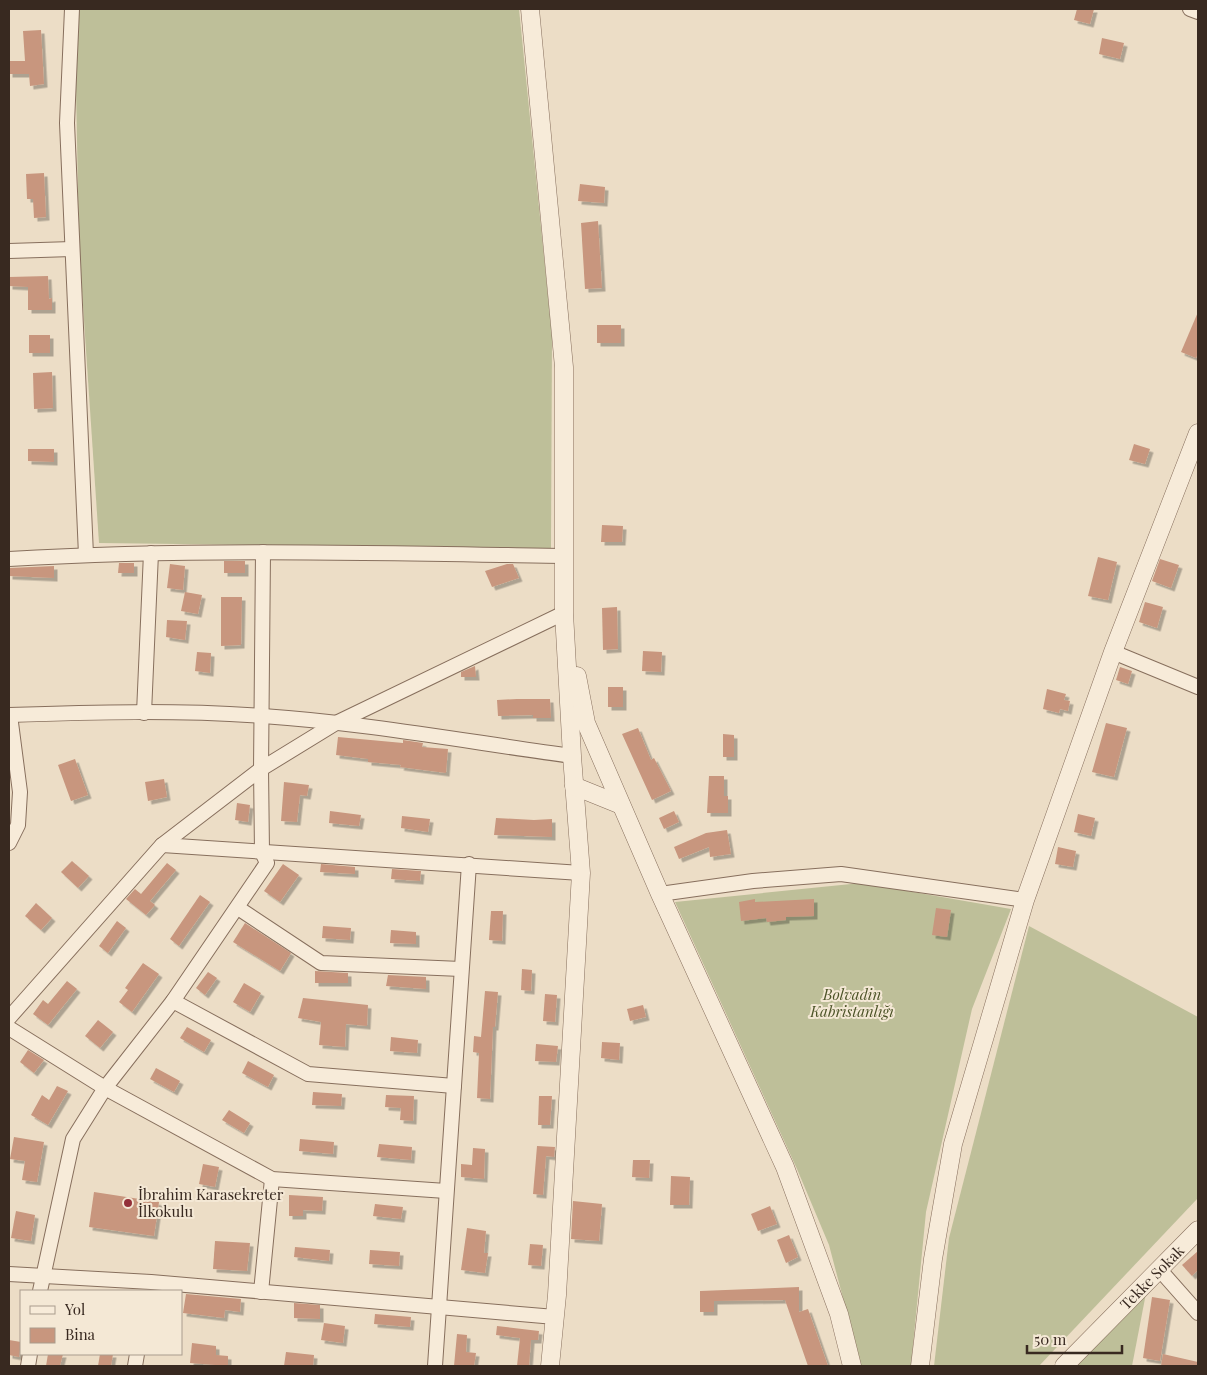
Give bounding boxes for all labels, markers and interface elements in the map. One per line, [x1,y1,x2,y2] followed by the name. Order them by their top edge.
[809,984,894,1021] park label: Bolvadin Kabristanlığı
[138,1184,284,1221] place label: İbrahim Karasekreter İlkokulu
[122,1197,134,1209] marker: İbrahim Karasekreter İlkokulu
[1115,1240,1189,1314] street label: Tekke Sokak
[20,1290,182,1355] legend
[64,1299,85,1319] text: Yol
[1027,1322,1122,1354] scale bar
[65,1324,96,1344] text: Bina
[1034,1329,1067,1349] text: 50 m

